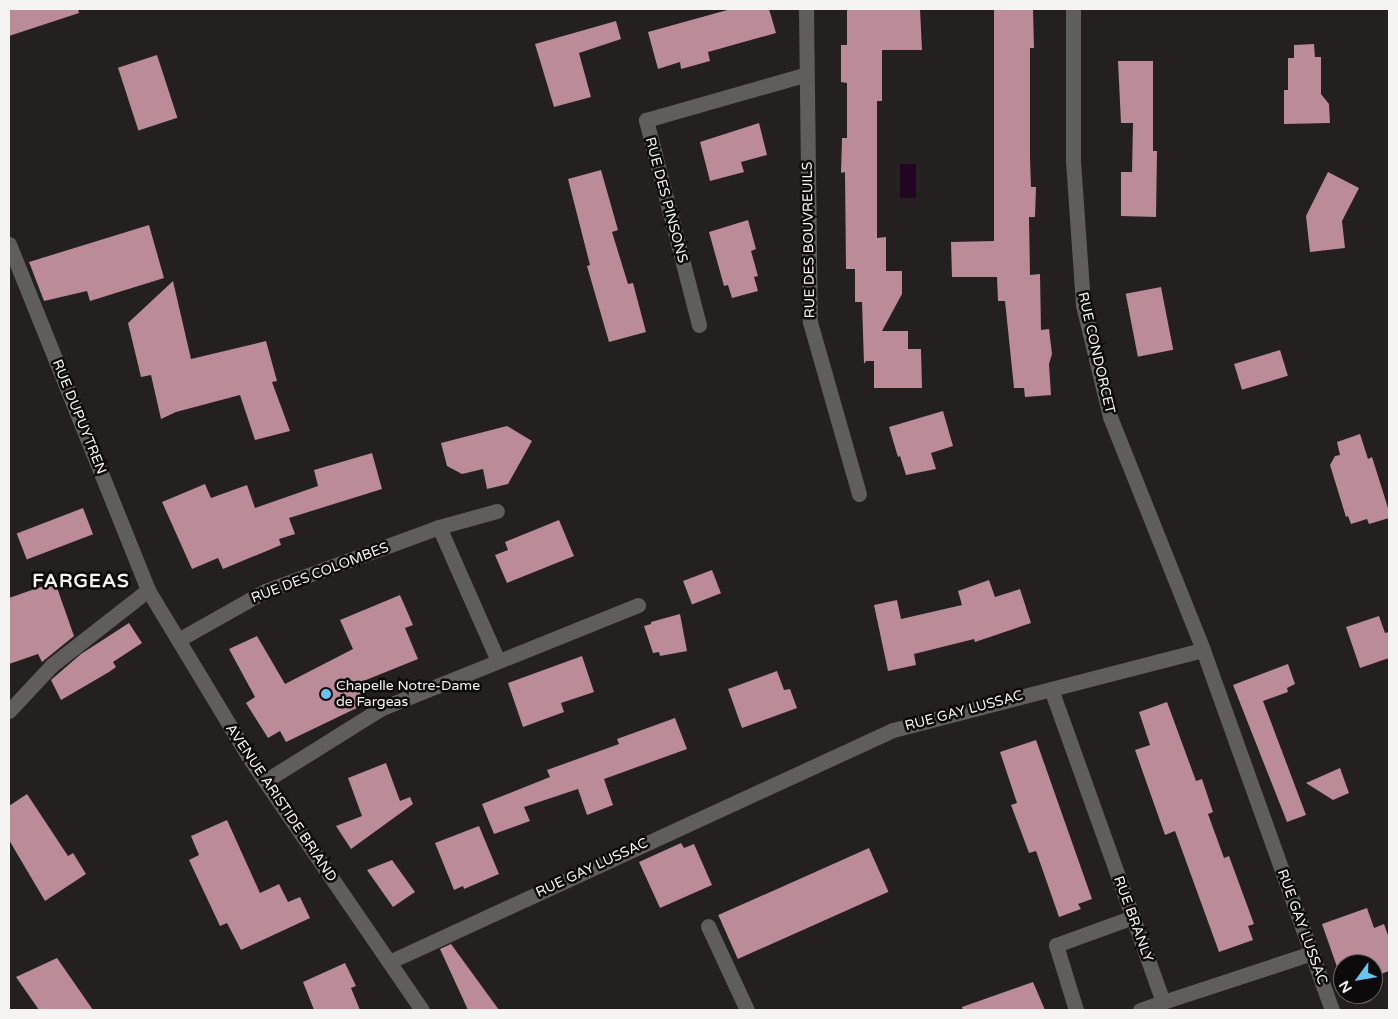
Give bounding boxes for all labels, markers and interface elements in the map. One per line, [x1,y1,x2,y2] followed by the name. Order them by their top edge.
[641,135,691,265] street label: RUE DES PINSONS
[799,162,819,318] street label: RUE DES BOUVREUILS
[1074,291,1118,415] street label: RUE CONDORCET
[48,357,110,477] street label: RUE DUPUYTREN
[249,539,391,607] street label: RUE DES COLOMBES
[31,571,131,593] district label: FARGEAS
[336,678,480,710] place label: Chapelle Notre-Dame de Fargeas
[903,687,1025,735] street label: RUE GAY LUSSAC
[320,688,332,700] marker: Chapelle Notre-Dame de Fargeas
[222,721,340,885] street label: AVENUE ARISTIDE BRIAND
[533,835,651,901] street label: RUE GAY LUSSAC
[1273,867,1331,987] street label: RUE GAY LUSSAC
[1110,874,1156,964] street label: RUE BRANLY
[1333,954,1383,1004] north arrow
[1336,977,1356,996] text: N

